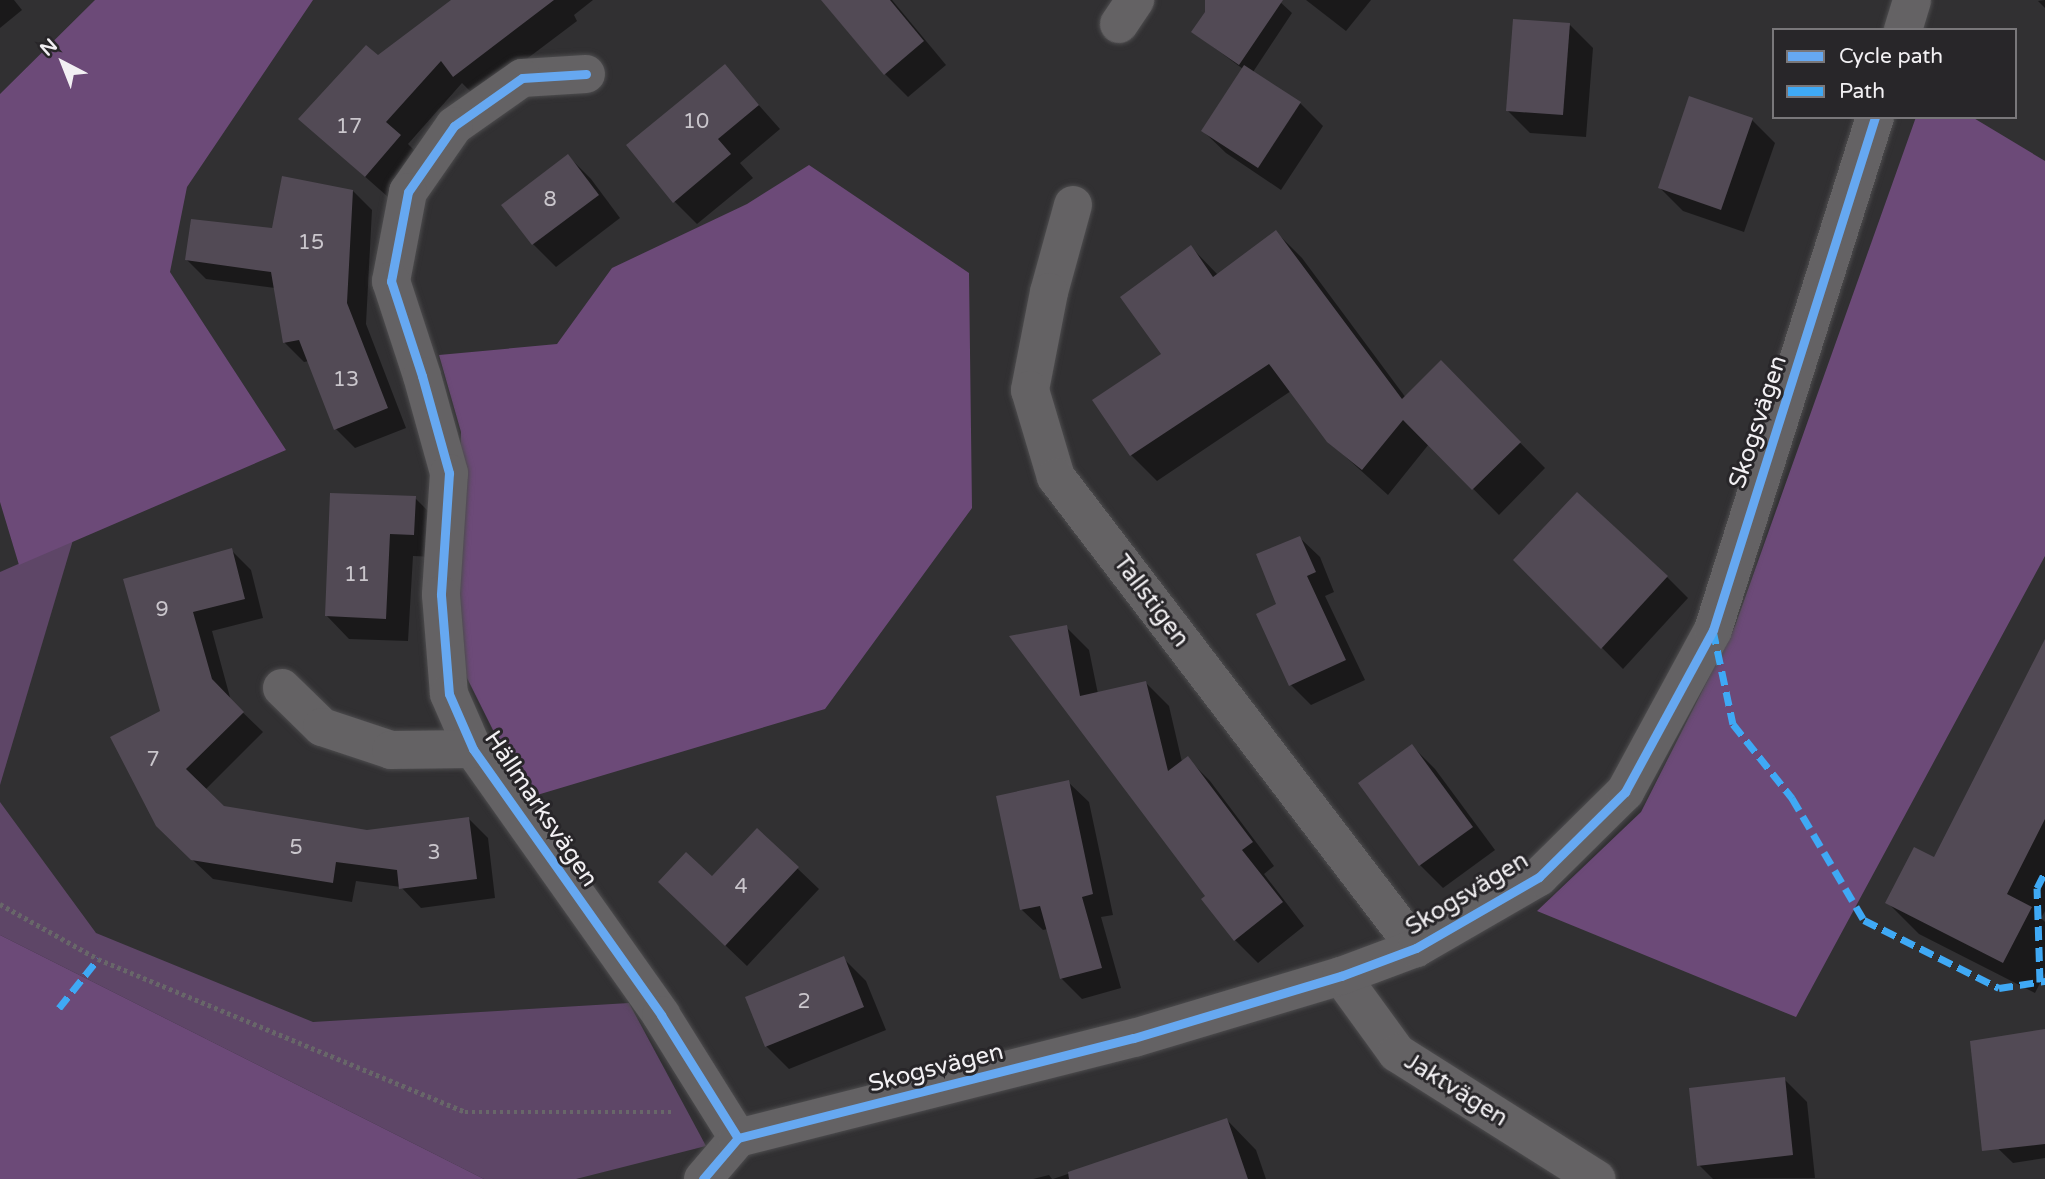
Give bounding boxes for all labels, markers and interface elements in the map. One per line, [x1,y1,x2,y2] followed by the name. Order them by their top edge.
[28,28,98,98] north arrow
[1772,28,2017,119] legend
[36,34,62,61] text: N
[1839,44,1943,69] text: Cycle path
[1839,79,1885,104] text: Path
[683,109,709,135] house number: 10
[336,114,362,140] house number: 17
[543,187,557,213] house number: 8
[298,230,324,256] house number: 15
[1723,352,1793,492] street label: Skogsvägen
[333,367,359,393] house number: 13
[1107,549,1195,653] street label: Tallstigen
[344,562,370,588] house number: 11
[155,597,169,623] house number: 9
[478,725,604,893] street label: Hällmarksvägen
[146,747,160,773] house number: 7
[289,835,303,861] house number: 5
[427,840,441,866] house number: 3
[1400,846,1534,942] street label: Skogsvägen
[734,874,748,900] house number: 4
[797,989,811,1015] house number: 2
[866,1037,1006,1099] street label: Skogsvägen
[1399,1047,1513,1133] street label: Jaktvägen

